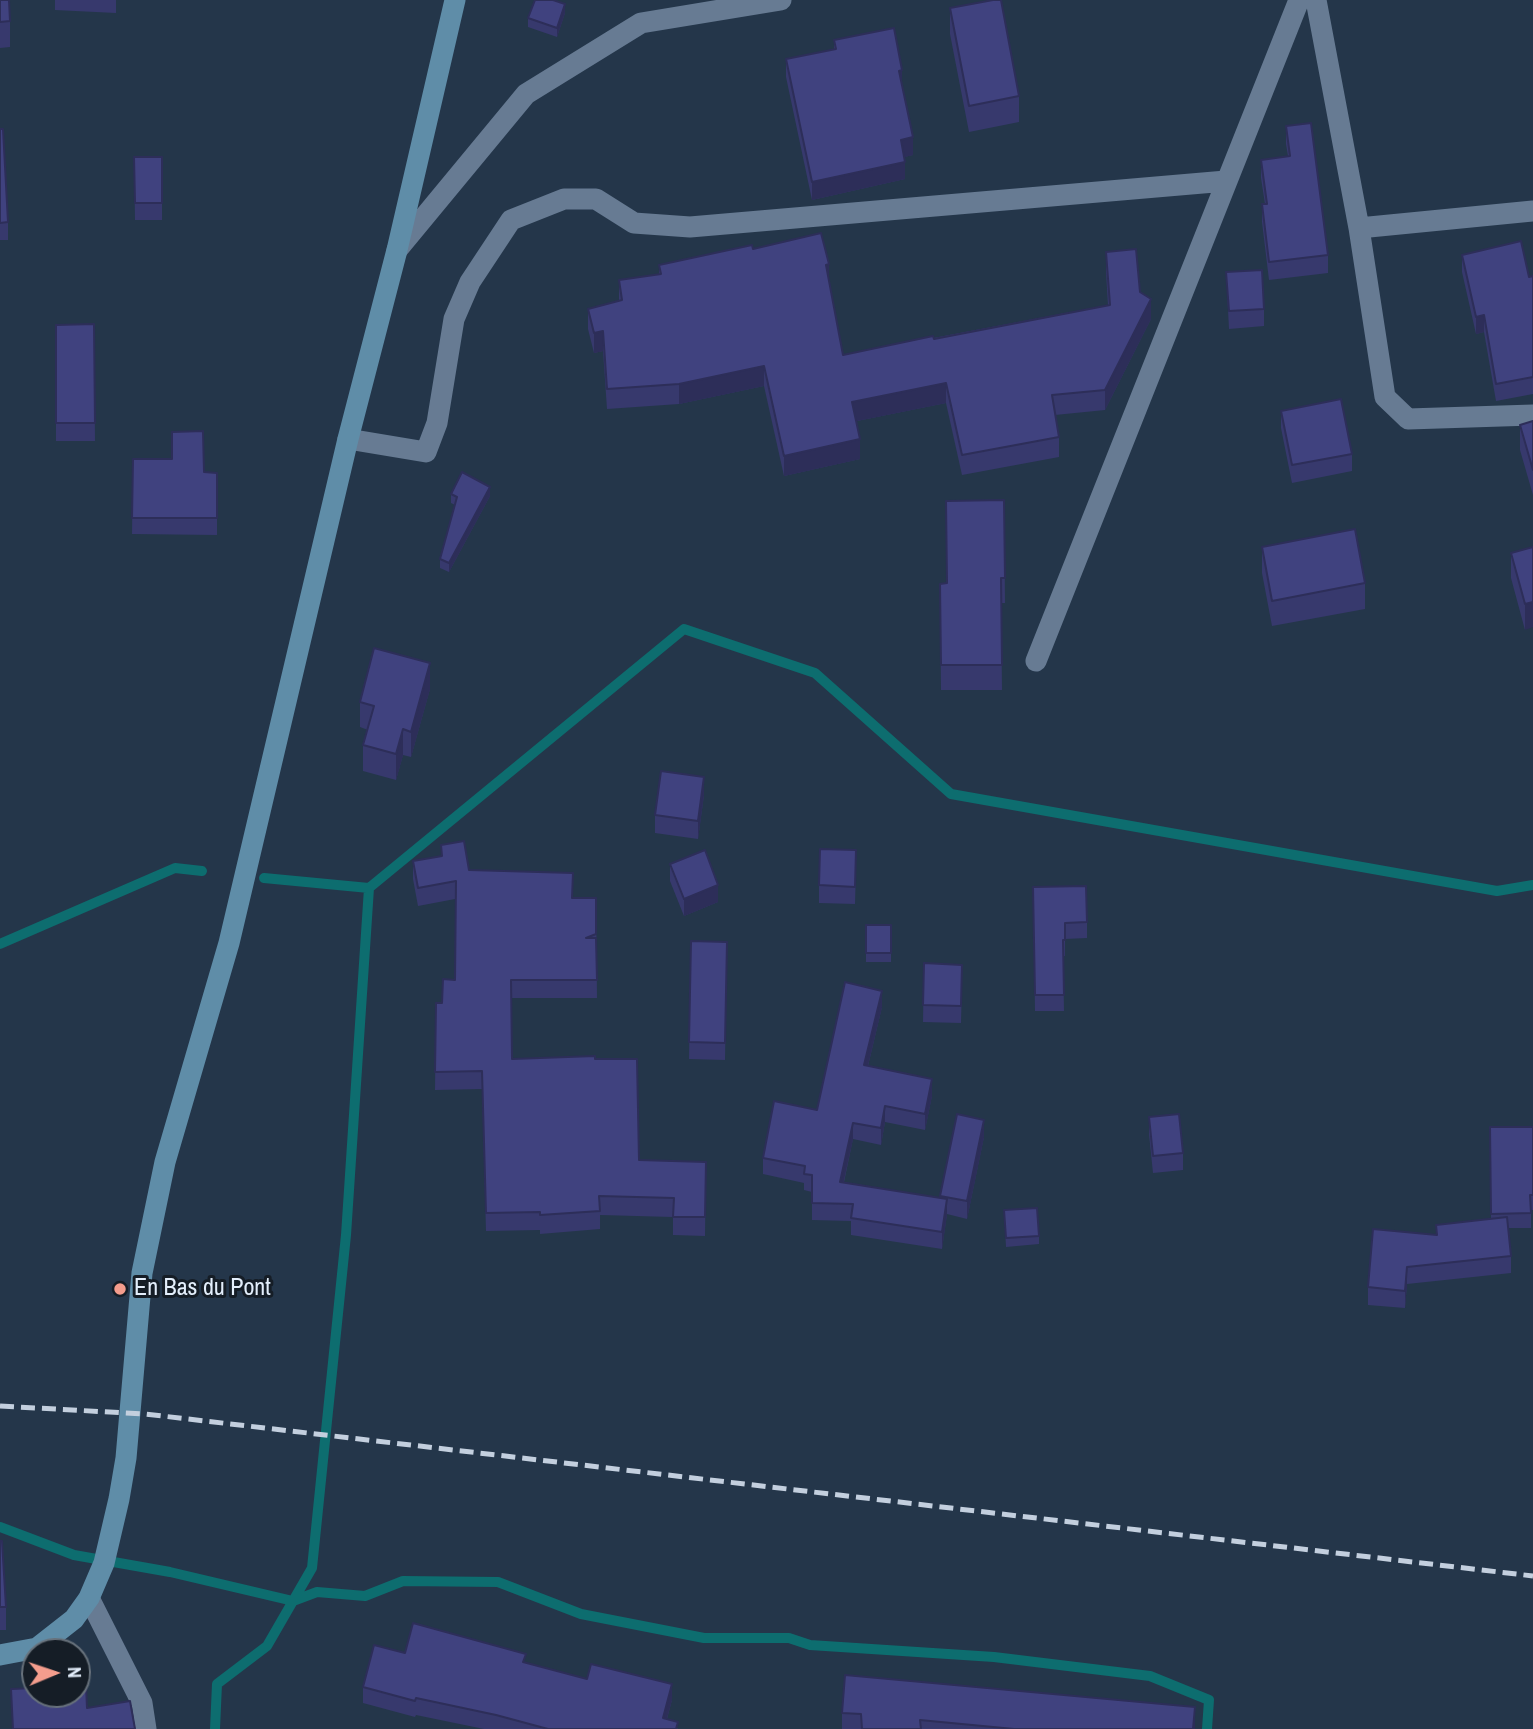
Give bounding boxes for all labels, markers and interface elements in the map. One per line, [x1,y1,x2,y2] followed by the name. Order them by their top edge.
[134,1275,271,1303] place label: En Bas du Pont
[112,1281,128,1297] marker: En Bas du Pont
[21,1638,91,1708] north arrow
[62,1666,88,1678] text: N

